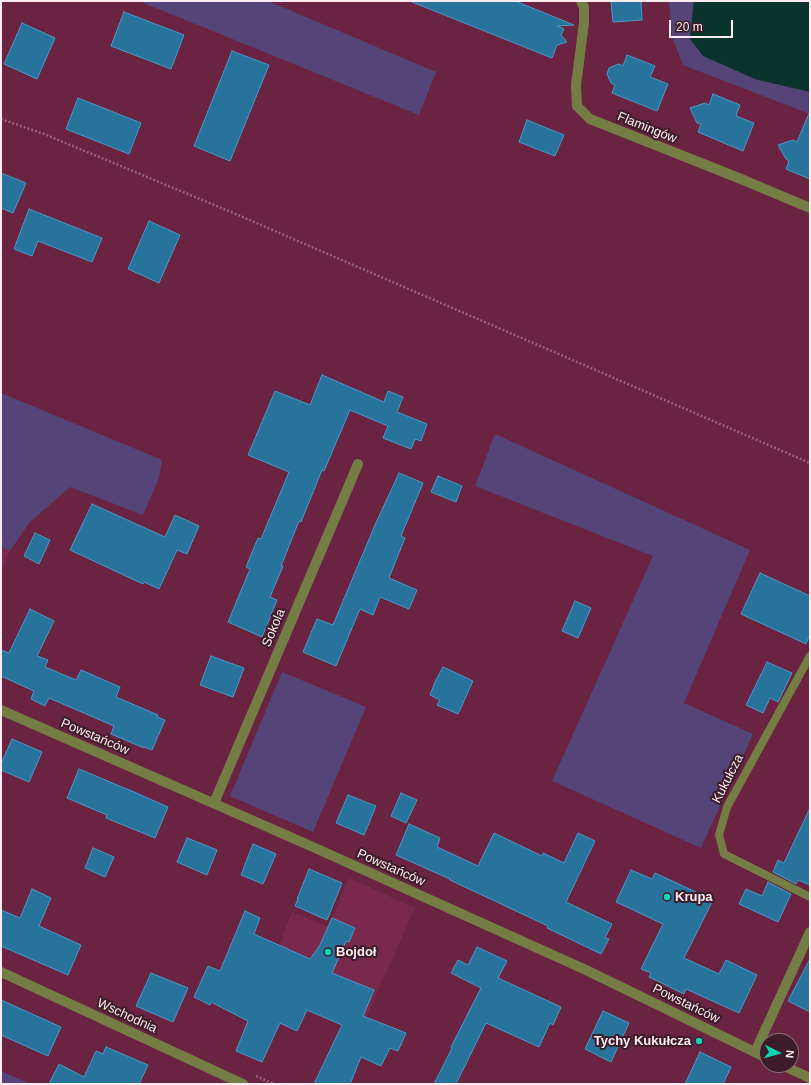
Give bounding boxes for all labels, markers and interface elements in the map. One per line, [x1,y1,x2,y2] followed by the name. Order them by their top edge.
[671,12,735,38] scale bar
[676,20,703,34] text: 20 m
[615,109,679,147] street label: Flamingów
[259,607,289,649] street label: Sokola
[58,716,132,758] street label: Powstańców
[709,752,747,806] street label: Kukułcza
[354,846,428,890] street label: Powstańców
[675,889,713,905] place label: Krupa
[662,892,672,902] marker: Krupa
[336,944,376,960] place label: Bojdoł
[323,947,333,957] marker: Bojdoł
[650,981,722,1027] street label: Powstańców
[95,995,159,1037] street label: Wschodnia
[594,1033,691,1049] place label: Tychy Kukułcza
[759,1033,799,1073] north arrow
[694,1036,704,1046] marker: Tychy Kukułcza
[784,1050,796,1059] text: N

